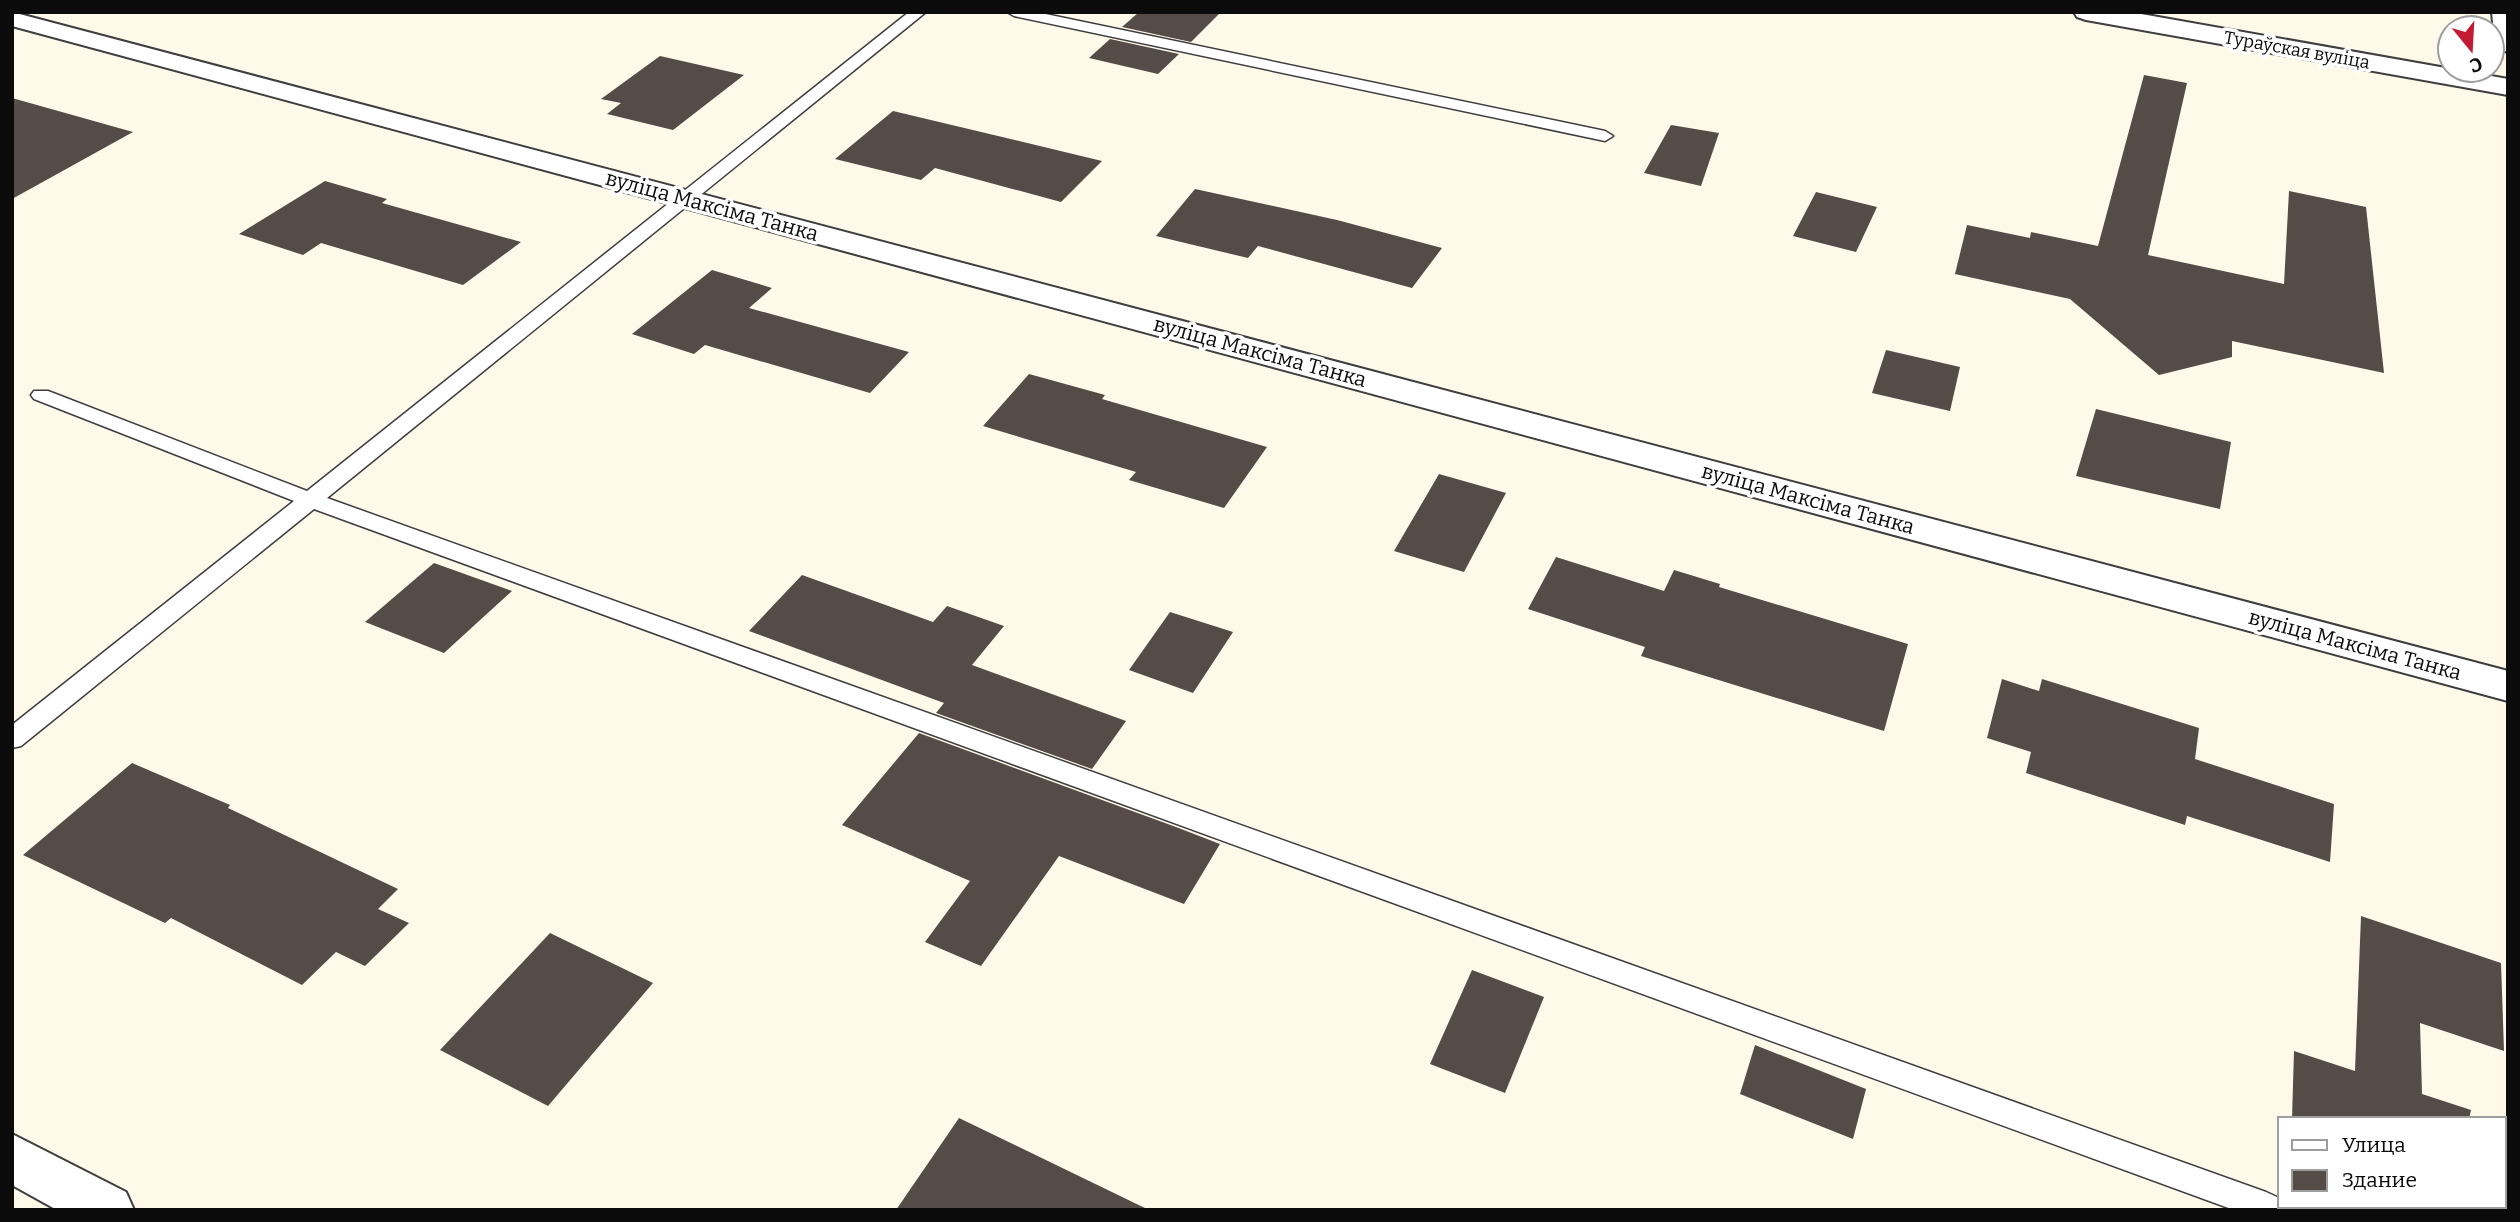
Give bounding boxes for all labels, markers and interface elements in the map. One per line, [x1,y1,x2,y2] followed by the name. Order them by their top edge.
[2436,14,2506,84] north arrow
[2222,26,2372,74] street label: Тураўская вуліца
[2467,52,2485,77] text: С
[603,165,822,247] street label: вуліца Максіма Танка
[1151,311,1370,393] street label: вуліца Максіма Танка
[1699,458,1918,540] street label: вуліца Максіма Танка
[2246,604,2465,686] street label: вуліца Максіма Танка
[2278,1117,2506,1208] legend
[2342,1132,2406,1158] text: Улица
[2342,1167,2417,1193] text: Здание

